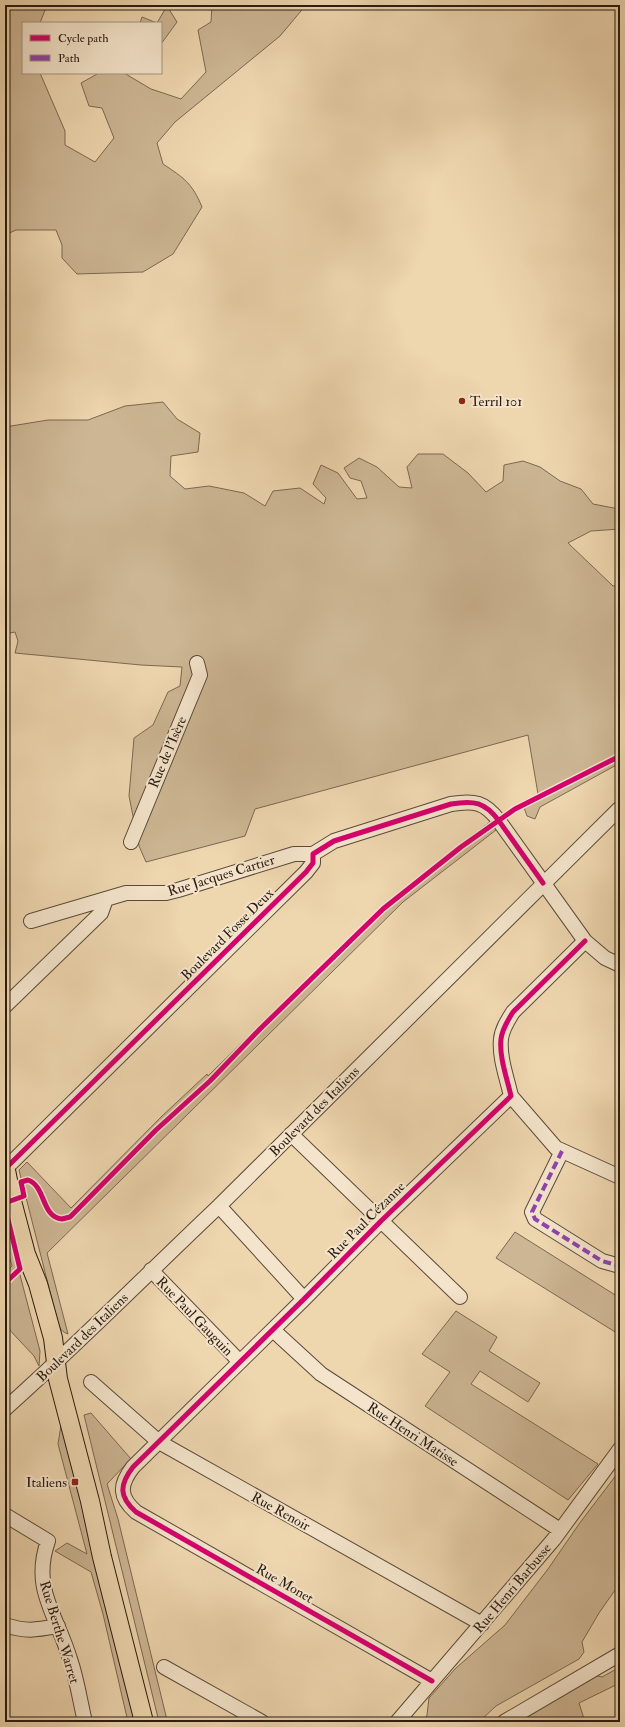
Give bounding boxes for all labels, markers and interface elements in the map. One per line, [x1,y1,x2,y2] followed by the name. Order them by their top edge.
[22,22,162,74] legend
[58,31,109,46] text: Cycle path
[58,51,81,66] text: Path
[470,393,522,410] place label: Terril 101
[457,396,467,406] marker: Terril 101
[145,714,190,791] street label: Rue de l'Isère
[165,851,278,900] street label: Rue Jacques Cartier
[178,884,278,984] street label: Boulevard Fosse Deux
[266,1063,363,1160] street label: Boulevard des Italiens
[324,1178,409,1263] street label: Rue Paul Cézanne
[153,1273,237,1359] street label: Rue Paul Gauguin
[33,1289,132,1385] street label: Boulevard des Italiens
[364,1399,462,1470] street label: Rue Henri Matisse
[26,1474,67,1491] place label: Italiens
[70,1477,80,1487] marker: Italiens
[248,1488,314,1535] street label: Rue Renoir
[470,1540,555,1637] street label: Rue Henri Barbusse
[253,1560,317,1607] street label: Rue Monet
[36,1579,83,1686] street label: Rue Berthe Warret

